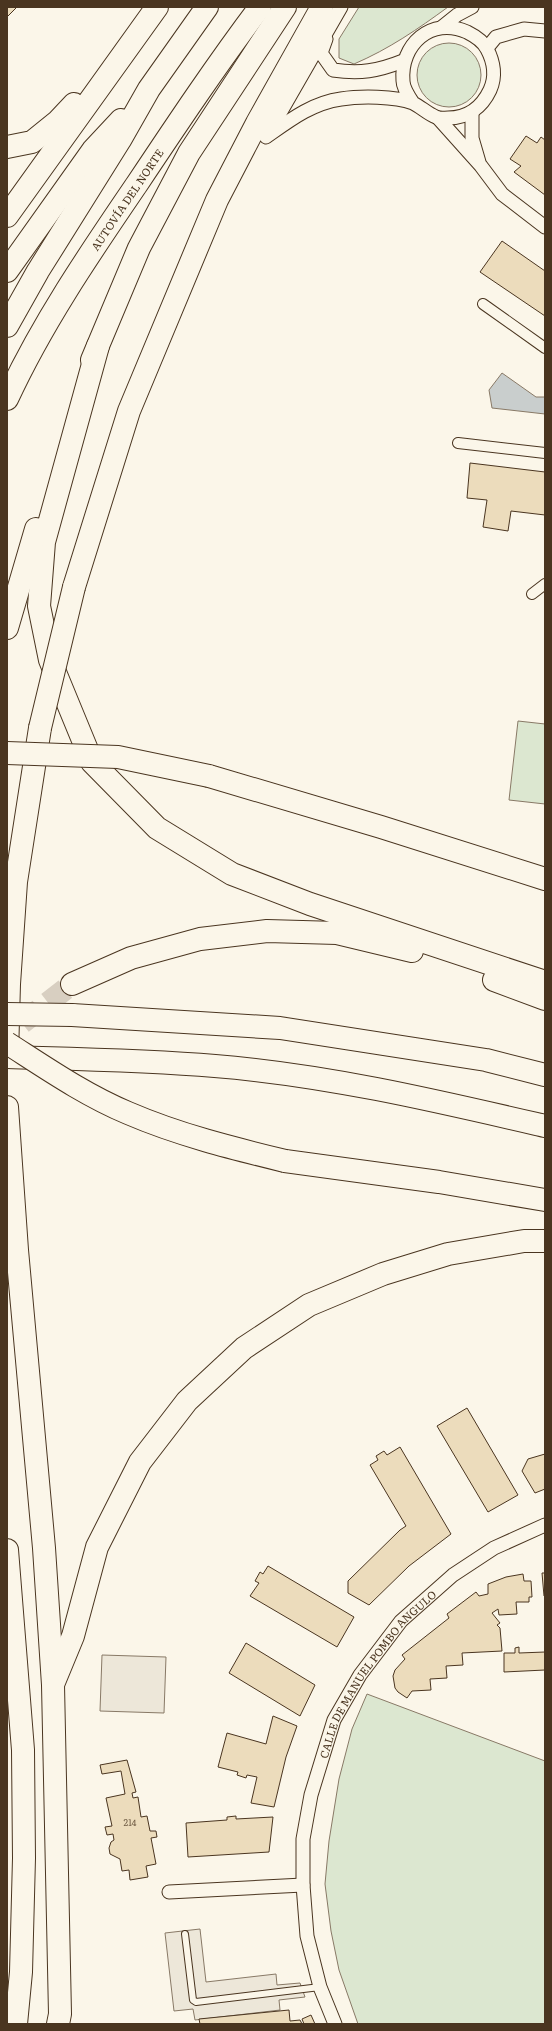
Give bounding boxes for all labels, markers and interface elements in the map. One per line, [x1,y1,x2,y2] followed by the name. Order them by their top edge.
[87,145,167,253] street label: AUTOVÍA DEL NORTE
[315,1586,439,1760] street label: CALLE DE MANUEL POMBO ANGULO
[124,1815,136,1829] house number: 214

